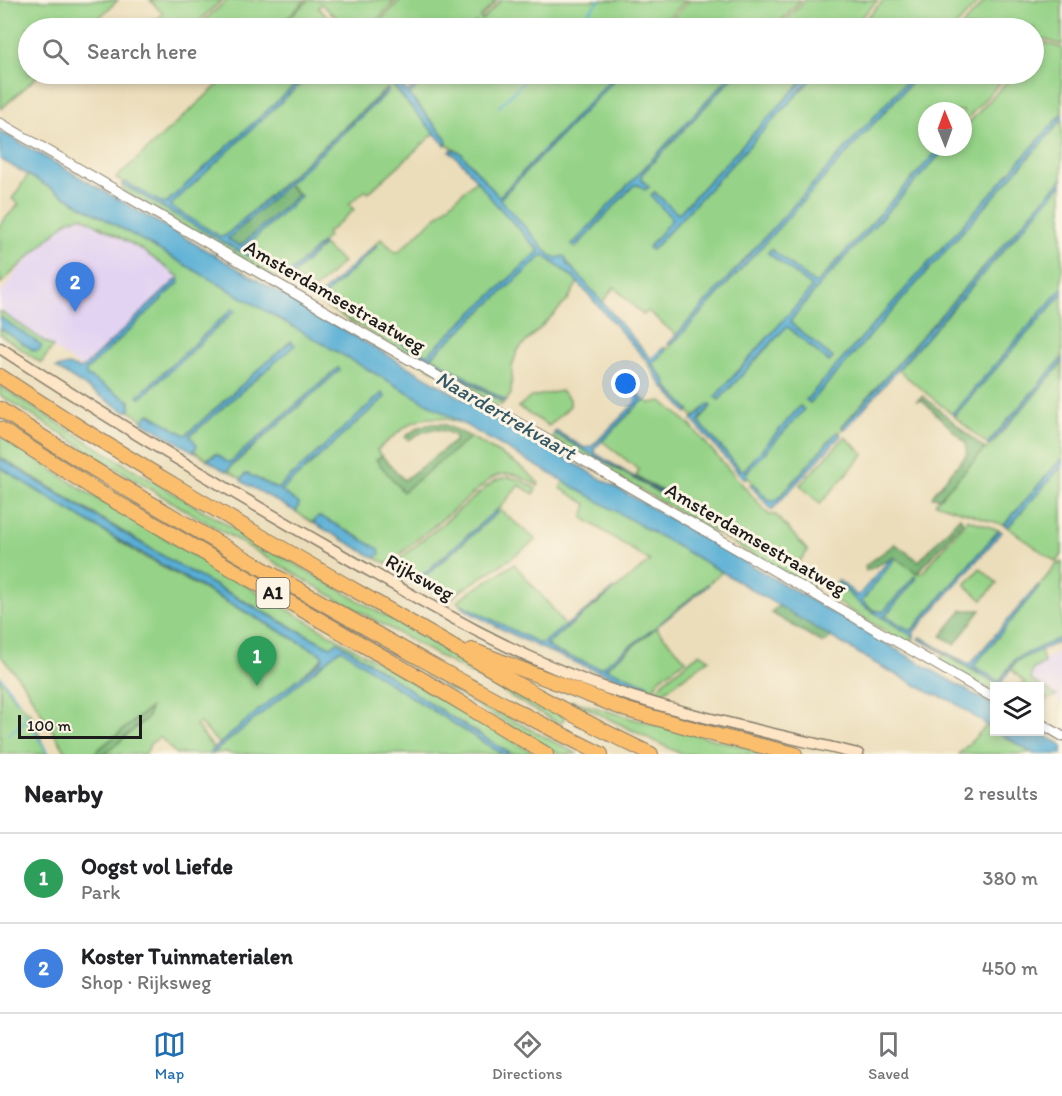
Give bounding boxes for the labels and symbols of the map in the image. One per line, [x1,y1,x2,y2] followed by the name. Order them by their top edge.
[918,102,972,156] north arrow
[240,234,430,358] street label: Amsterdamsestraatweg
[56,262,94,312] pin: 2
[432,365,582,466] water label: Naardertrekvaart
[611,369,640,398] your location
[661,477,851,601] street label: Amsterdamsestraatweg
[382,548,459,606] street label: Rijksweg
[256,578,290,608] road number: A1
[238,636,276,686] pin: 1
[18,712,142,740] scale bar

